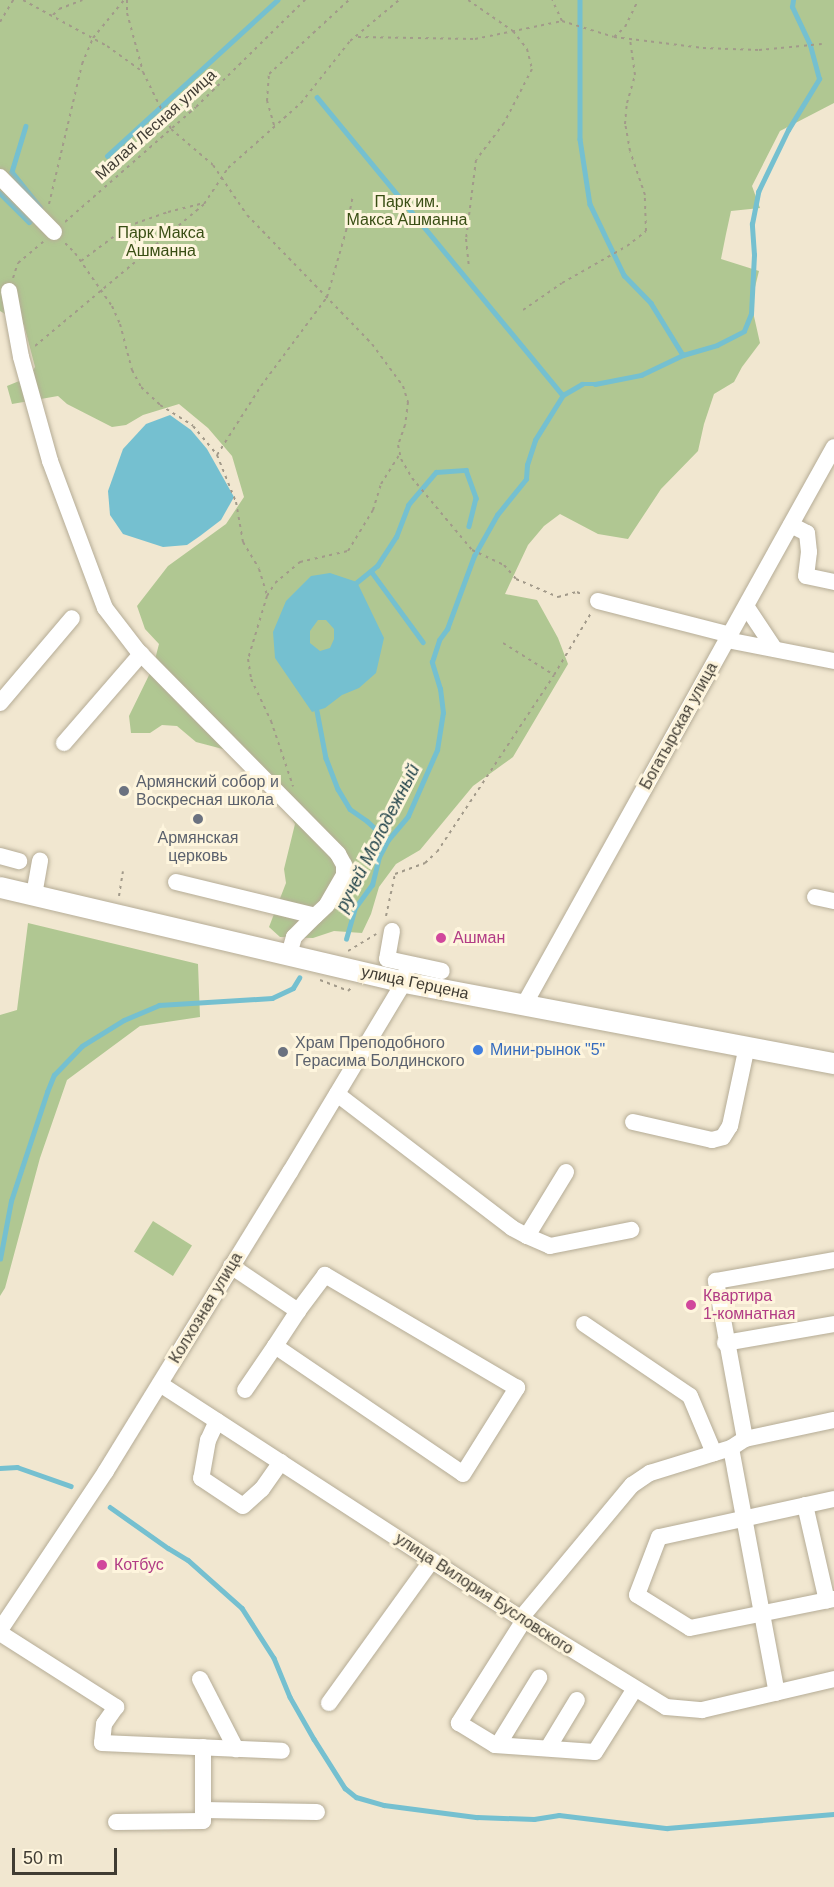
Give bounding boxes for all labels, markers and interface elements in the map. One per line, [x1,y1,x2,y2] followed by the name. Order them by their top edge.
[92,66,220,184] street label: Малая Лесная улица
[347,192,467,230] park label: Парк им. Макса Ашманна
[117,223,205,261] park label: Парк Макса Ашманна
[636,659,722,793] street label: Богатырская улица
[331,761,425,915] water label: ручей Молодежный
[136,772,279,810] place label: Армянский собор и Воскресная школа
[117,784,131,798] marker: Армянский собор и Воскресная школа
[191,812,205,826] marker: Армянская церковь
[158,828,238,866] place label: Армянская церковь
[453,928,505,948] place label: Ашман
[434,931,448,945] marker: Ашман
[359,962,471,1004] street label: улица Герцена
[295,1033,465,1071] place label: Храм Преподобного Герасима Болдинского
[490,1040,605,1060] place label: Мини-рынок "5"
[471,1043,485,1057] marker: Мини-рынок "5"
[276,1045,290,1059] marker: Храм Преподобного Герасима Болдинского
[165,1249,247,1367] street label: Колхозная улица
[703,1286,795,1324] place label: Квартира 1-комнатная
[684,1298,698,1312] marker: Квартира 1-комнатная
[391,1529,577,1659] street label: улица Вилория Бусловского
[114,1555,164,1575] place label: Котбус
[95,1558,109,1572] marker: Котбус
[15,1836,120,1874] scale bar
[23,1848,63,1868] text: 50 m

